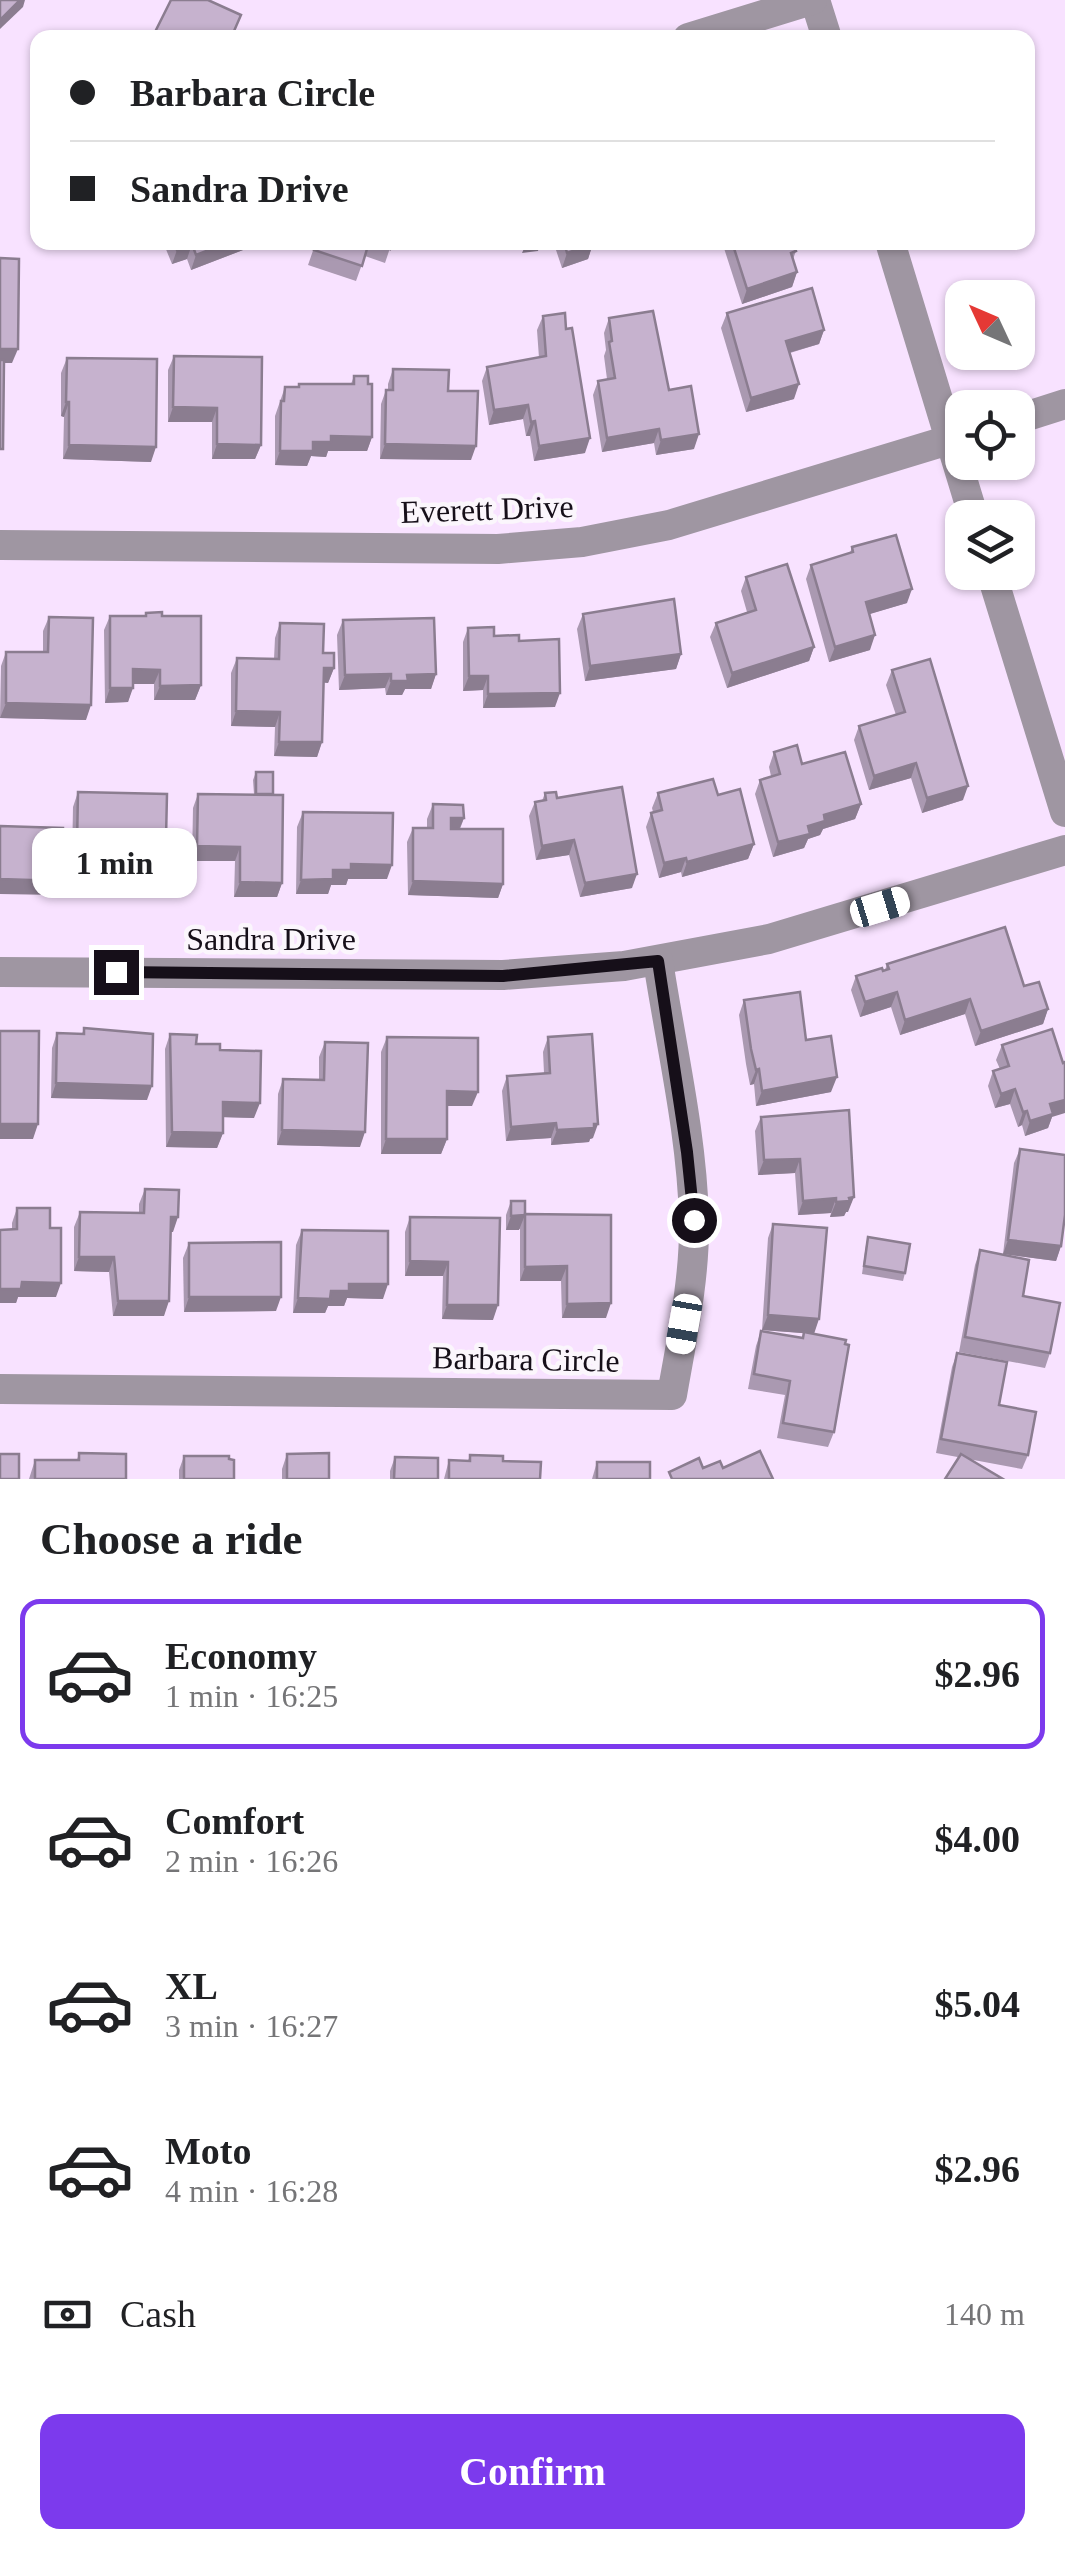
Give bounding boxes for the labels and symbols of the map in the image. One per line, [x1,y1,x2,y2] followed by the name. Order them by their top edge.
[945,280,1035,370] north arrow
[400,488,574,530] street label: Everett Drive
[34,827,198,897] callout: 1 min
[847,884,913,930] car
[186,921,356,957] street label: Sandra Drive
[94,950,139,995] route end
[672,1198,717,1243] route start
[664,1292,704,1356] car
[432,1339,620,1379] street label: Barbara Circle

